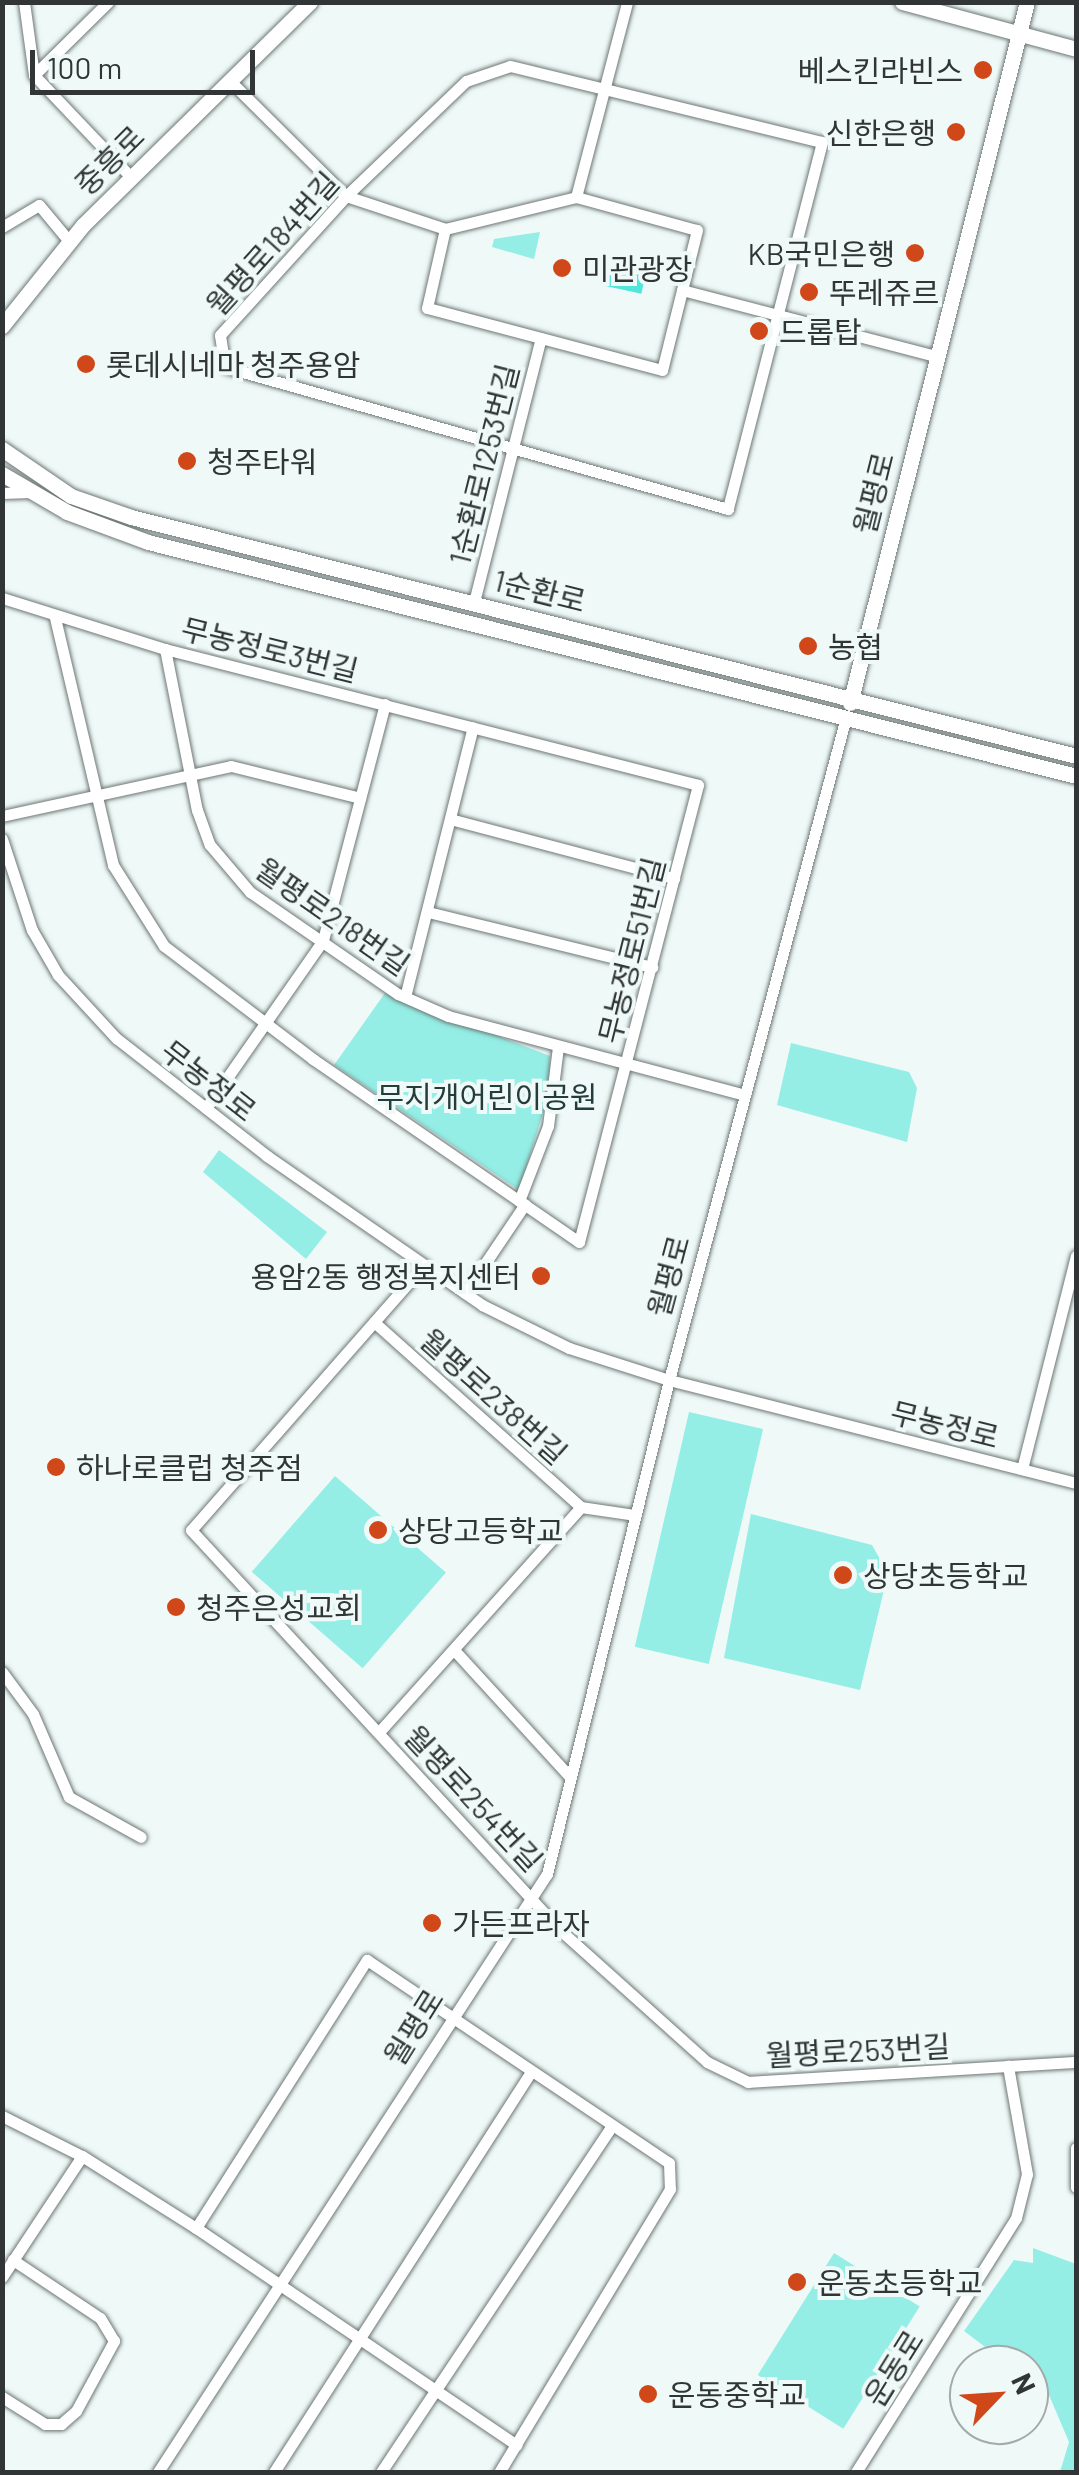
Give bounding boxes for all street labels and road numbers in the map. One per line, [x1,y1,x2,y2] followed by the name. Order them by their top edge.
[67,118,151,202] street label: 중흥로
[198,164,346,322] street label: 월평로184번길
[441,360,525,568] street label: 1순환로1253번길
[846,448,900,538] street label: 월평로
[490,561,590,619] street label: 1순환로
[178,610,362,688] street label: 무농정로3번길
[249,850,417,982] street label: 월평로218번길
[590,853,672,1047] street label: 무농정로51번길
[154,1032,264,1128] street label: 무농정로
[640,1231,696,1321] street label: 월평로
[413,1321,575,1471] street label: 월평로238번길
[887,1393,1003,1455] street label: 무농정로
[397,1718,551,1878] street label: 월평로254번길
[376,1982,450,2072] street label: 월평로
[765,2027,951,2073] street label: 월평로253번길
[856,2323,930,2413] street label: 운동로

